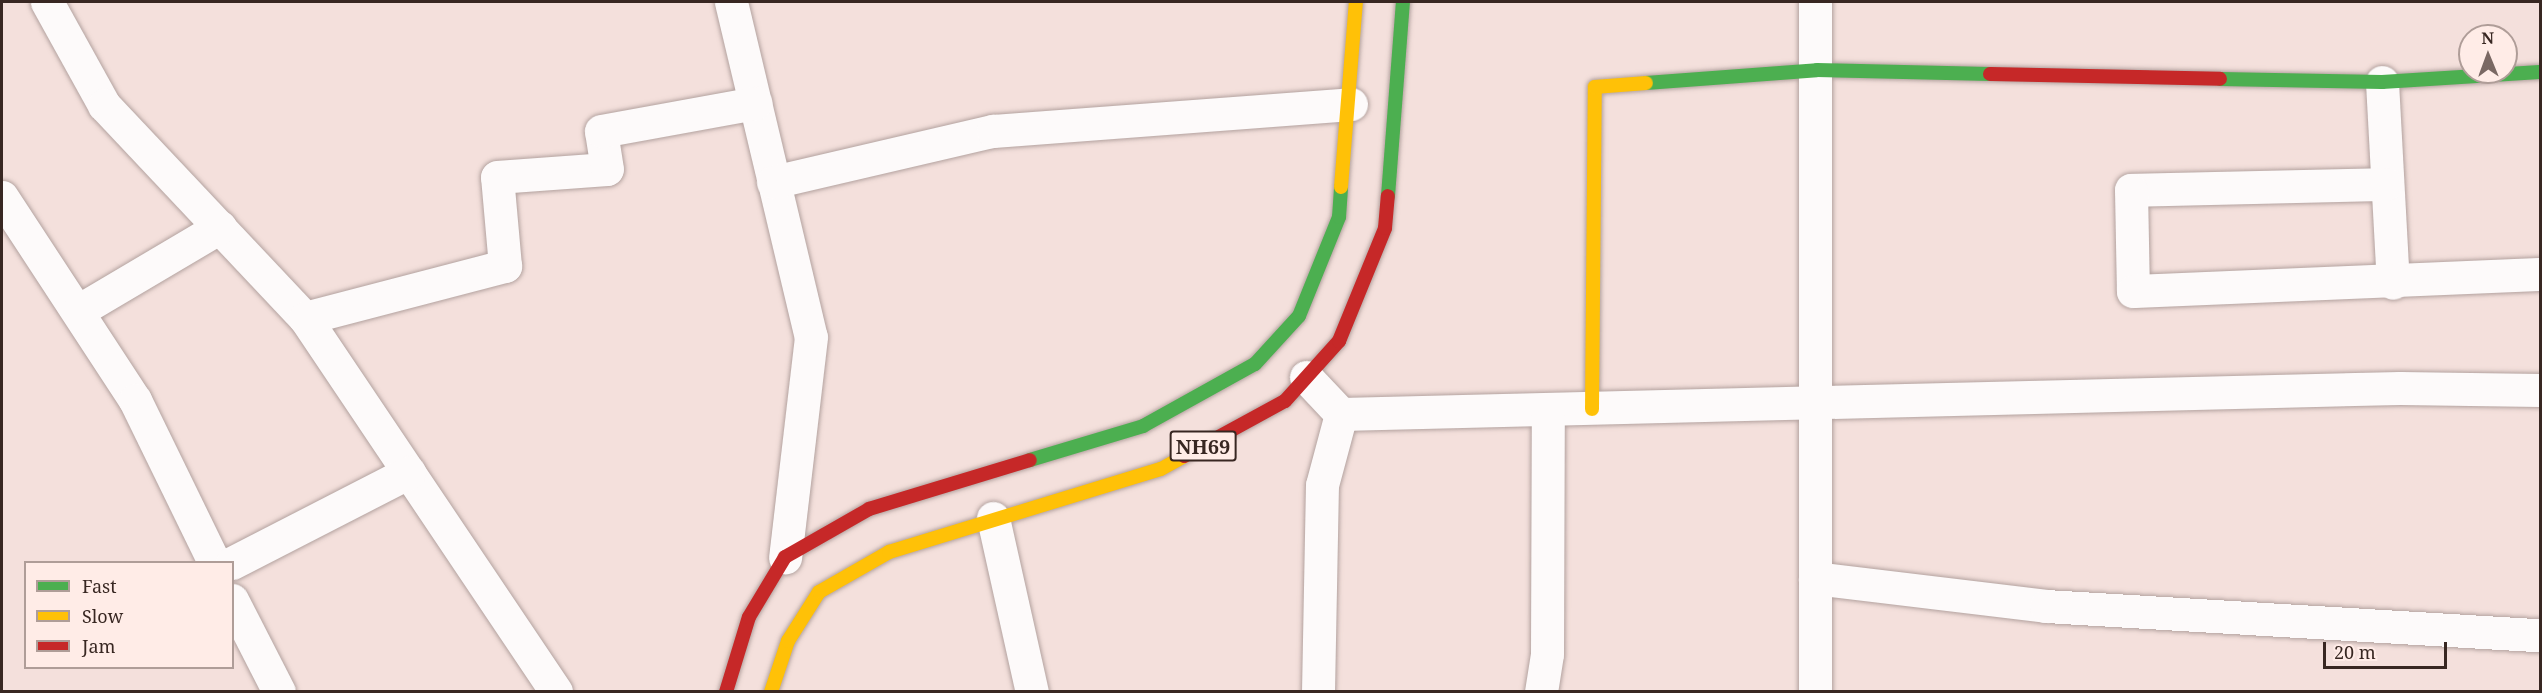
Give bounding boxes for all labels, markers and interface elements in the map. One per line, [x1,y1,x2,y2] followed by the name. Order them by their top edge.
[2458,24,2518,84] north arrow
[2481,27,2494,49] text: N
[1168,429,1238,463] road number: NH69
[24,561,234,669] legend
[82,574,117,598] text: Fast
[82,604,123,628] text: Slow
[2326,630,2450,668] scale bar
[82,634,116,658] text: Jam
[2334,640,2376,664] text: 20 m

